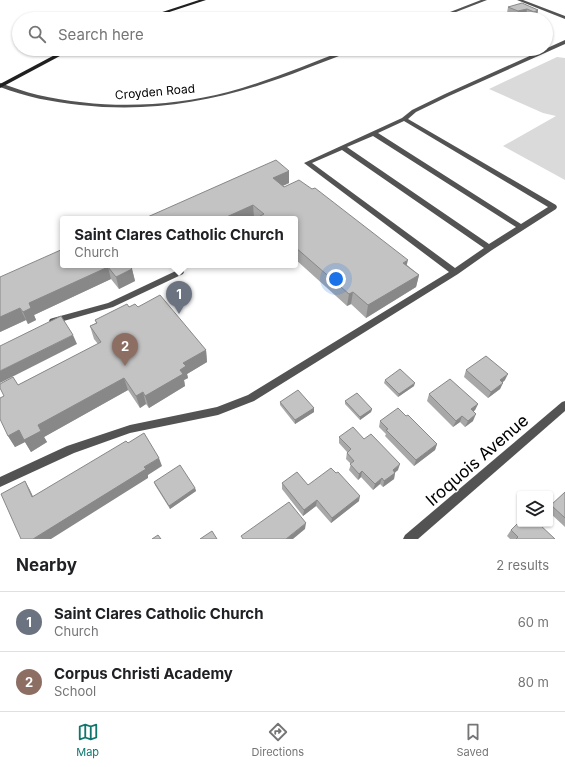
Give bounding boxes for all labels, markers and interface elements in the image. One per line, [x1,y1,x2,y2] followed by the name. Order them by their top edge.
[12,12,553,56] search box
[26,23,48,45] icon: search
[58,25,144,44] text: Search here
[114,81,196,102] street label: Croyden Road
[60,216,298,268] popup
[74,225,284,244] text: Saint Clares Catholic Church
[74,244,119,260] text: Church
[326,269,346,289] your location
[166,281,192,314] pin: 1
[112,333,138,366] pin: 2
[422,410,532,510] street label: Iroquois Avenue
[517,491,553,527] map controls
[517,491,553,527] button: layers
[16,555,77,575] text: Nearby
[496,557,549,573] text: 2 results
[54,604,264,623] text: Saint Clares Catholic Church
[26,614,32,630] text: 1
[518,614,549,630] text: 60 m
[54,623,99,639] text: Church
[54,664,233,683] text: Corpus Christi Academy
[25,674,33,690] text: 2
[518,674,549,690] text: 80 m
[54,683,96,699] text: School
[76,721,99,759] tab: Map
[252,721,304,759] tab: Directions
[457,721,489,759] tab: Saved

